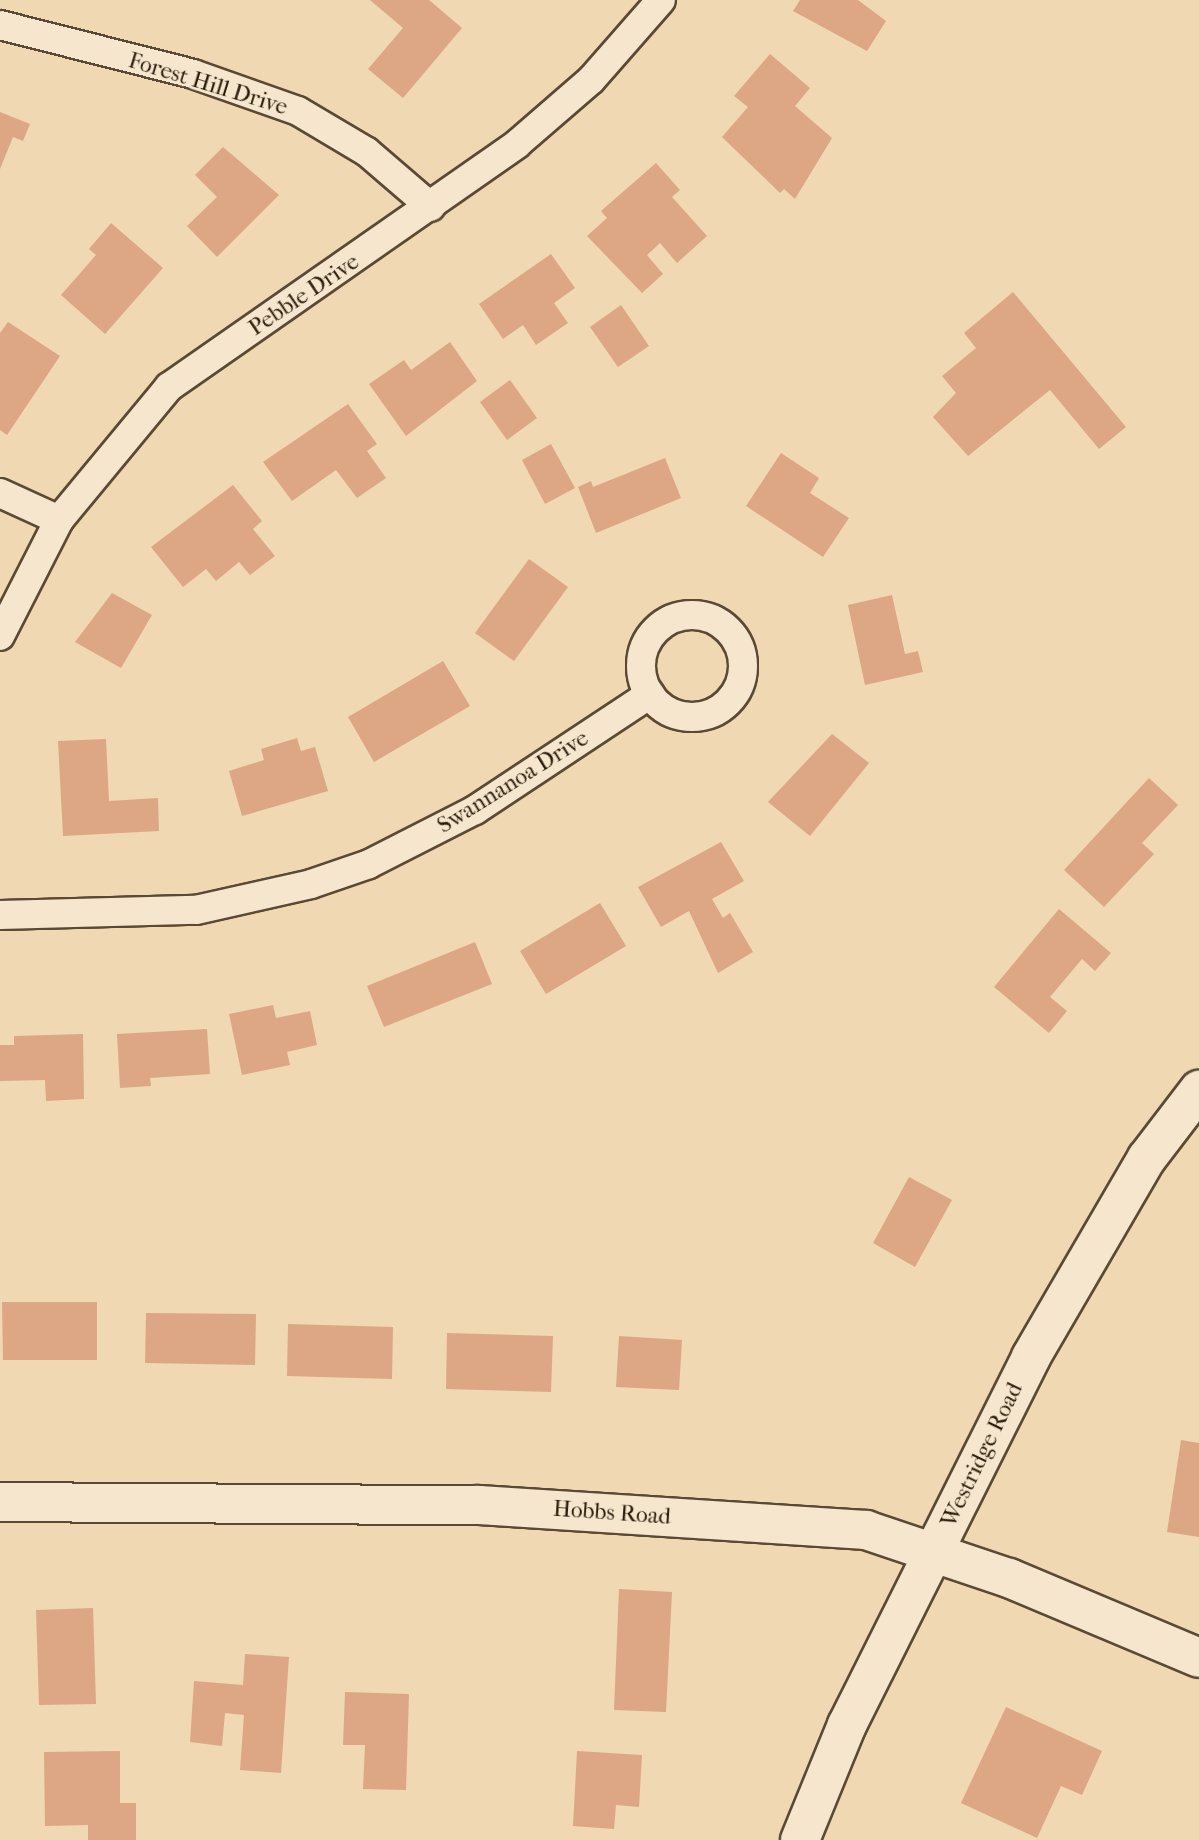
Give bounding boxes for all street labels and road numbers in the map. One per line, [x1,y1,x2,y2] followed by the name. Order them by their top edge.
[125,47,291,121] street label: Forest Hill Drive
[244,248,364,342] street label: Pebble Drive
[432,724,594,840] street label: Swannanoa Drive
[935,1378,1029,1532] street label: Westridge Road
[552,1495,672,1531] street label: Hobbs Road

